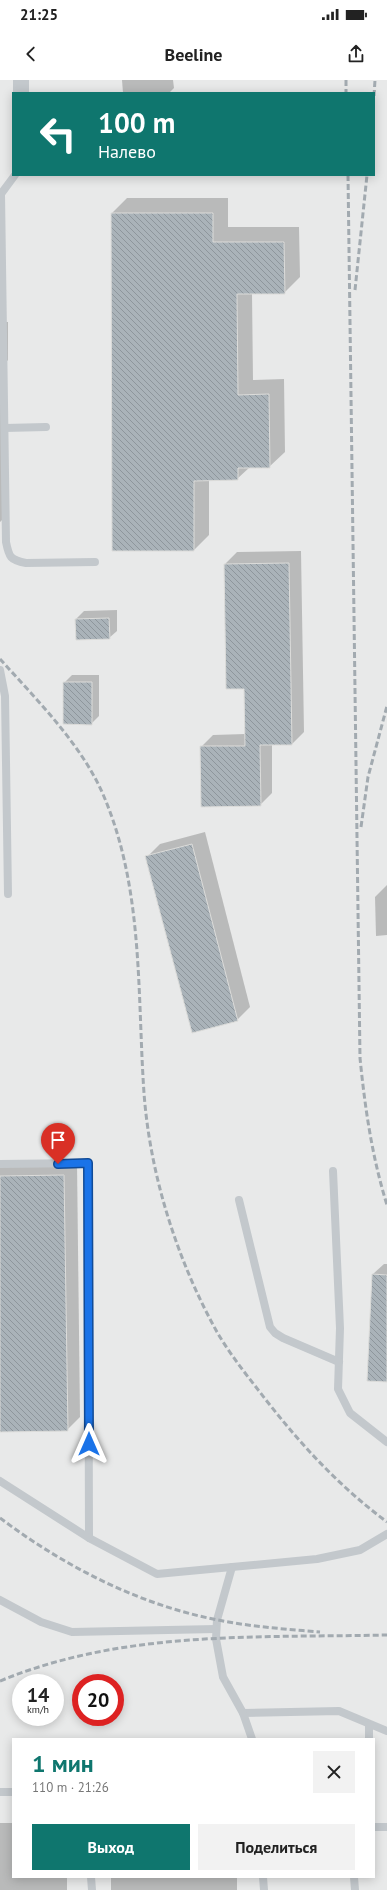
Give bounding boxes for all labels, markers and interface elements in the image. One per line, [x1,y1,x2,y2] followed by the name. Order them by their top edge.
[20,5,58,24] text: 21:25
[20,43,42,65] icon: back
[165,43,222,66] text: Beeline
[345,43,367,65] icon: share
[98,104,175,141] text: 100 m
[32,108,84,160] icon: left
[98,140,156,163] text: Налево
[41,1123,75,1164] pin
[47,1129,69,1151] icon: arrive
[68,1423,110,1465] position arrow
[72,1674,124,1726] speed limit sign: 20
[27,1682,49,1708] text: 14
[27,1703,49,1716] text: km/h
[32,1748,94,1779] text: 1 мин
[313,1751,355,1793] button: close
[32,1779,109,1796] text: 110 m · 21:26
[32,1824,190,1870] button: Выход
[198,1824,355,1870] button: Поделиться

